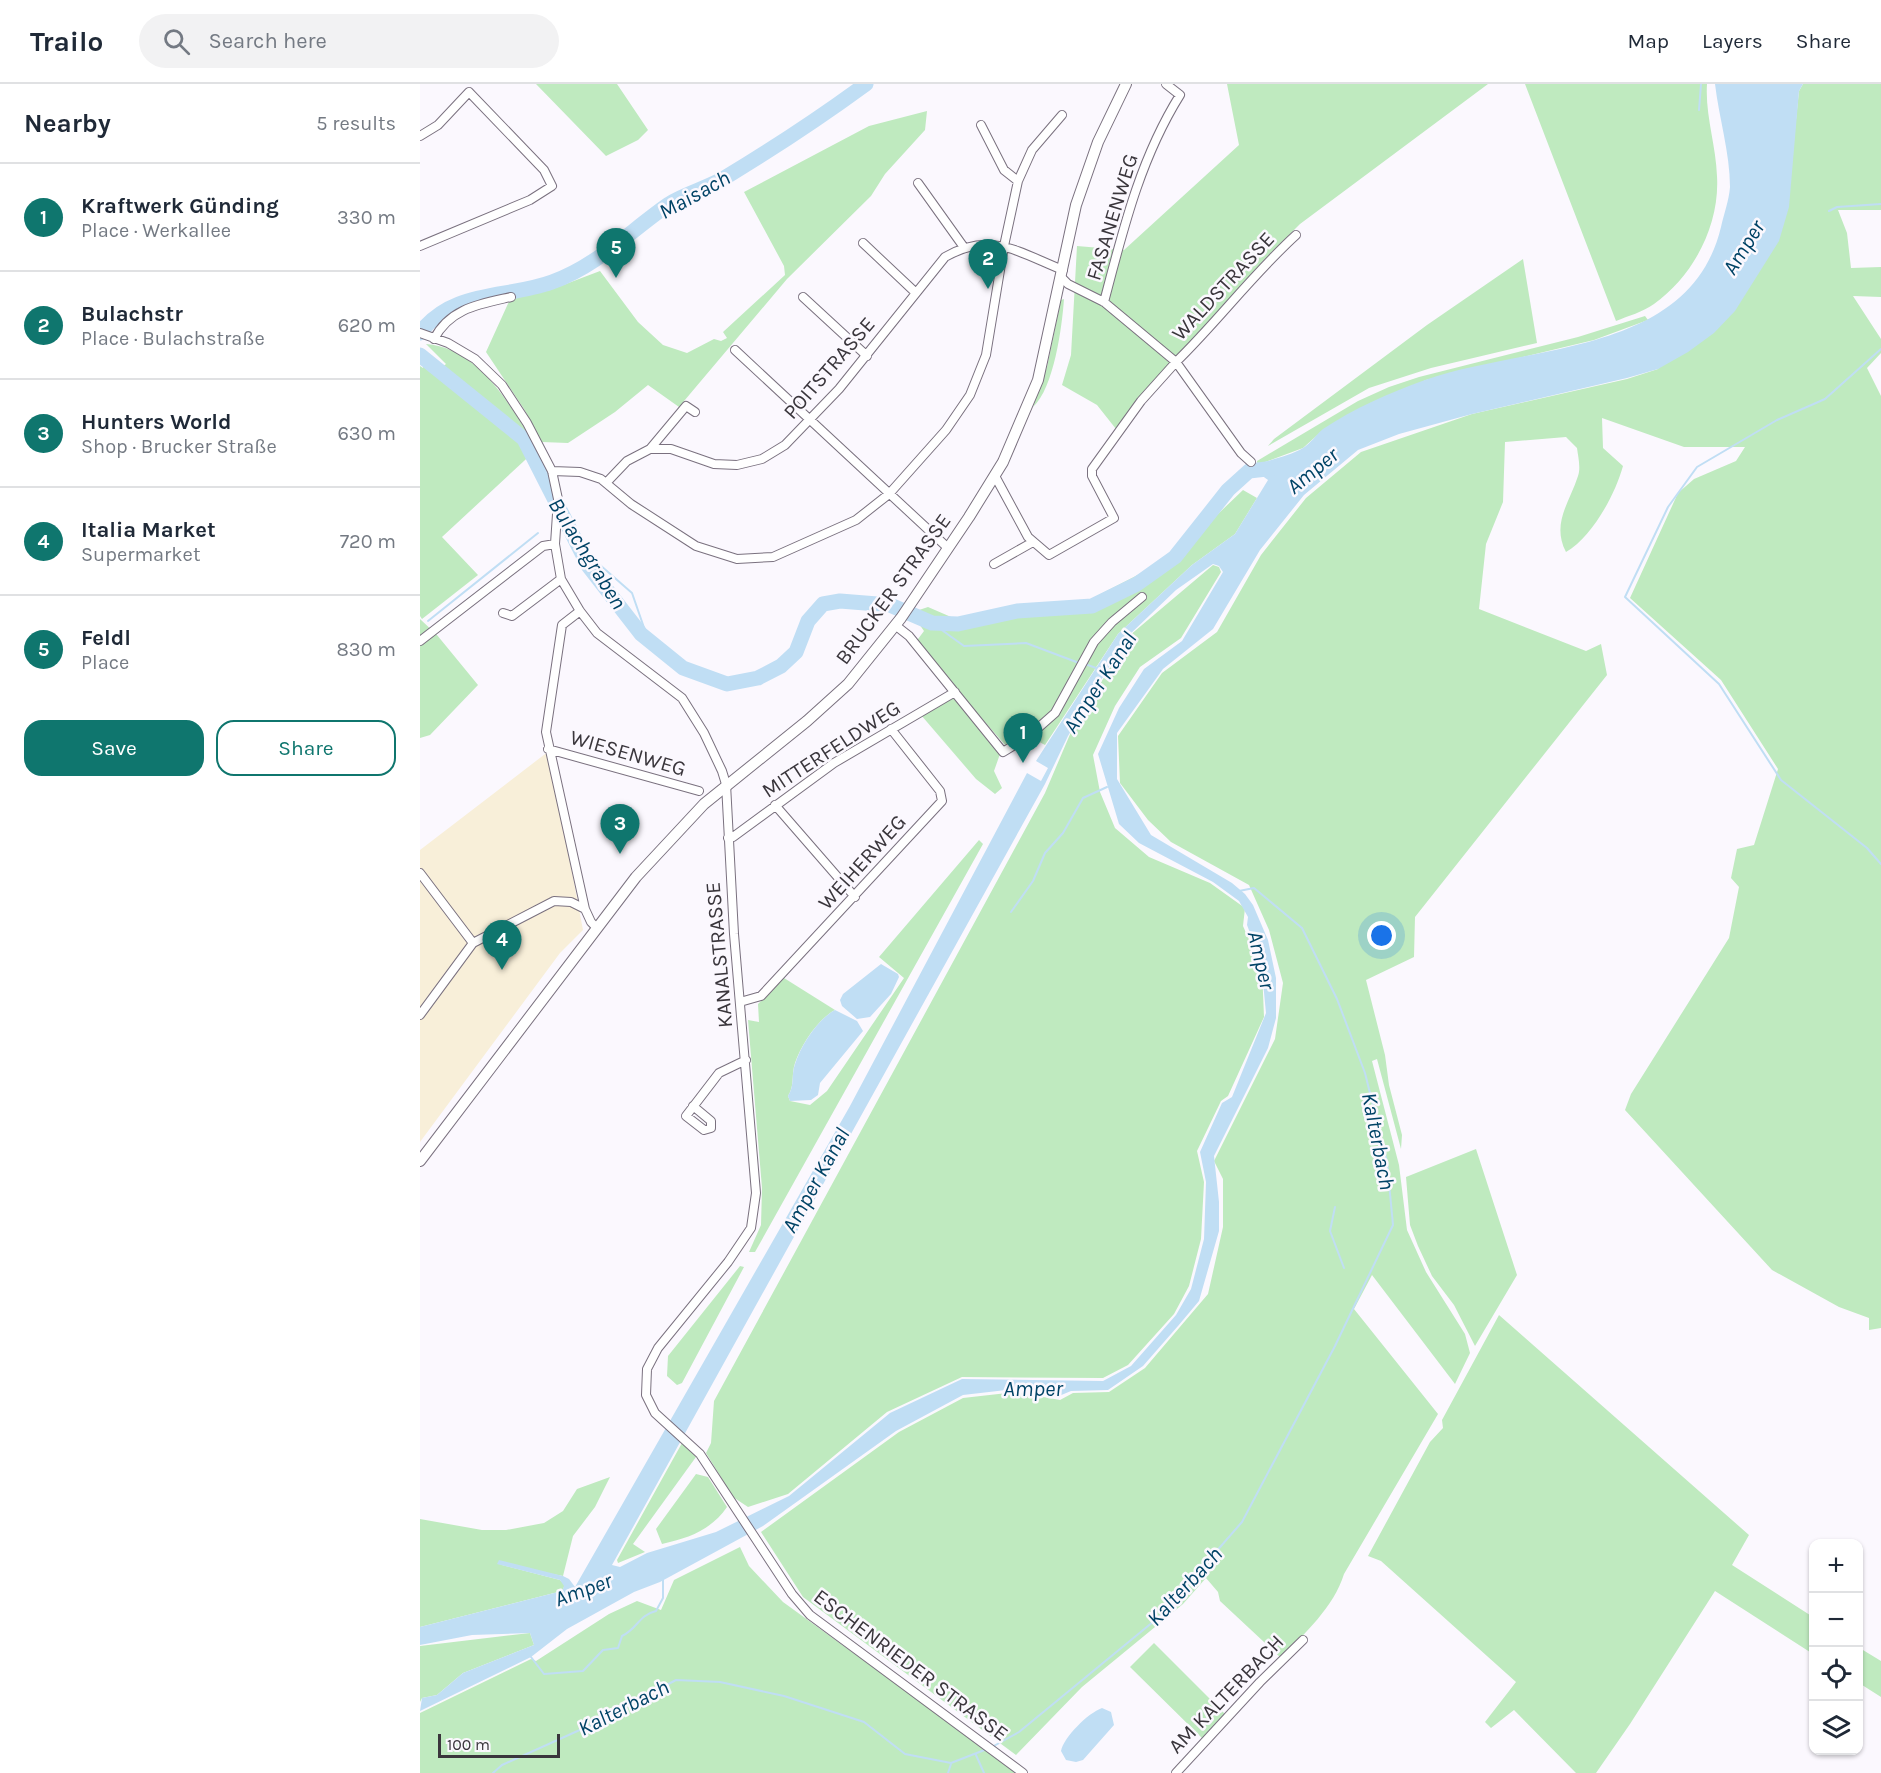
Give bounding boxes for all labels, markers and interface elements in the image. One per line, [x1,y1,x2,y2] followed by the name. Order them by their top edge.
[139,14,559,68] search box
[30,25,103,58] text: Trailo
[160,25,193,58] icon: search
[208,28,327,54] text: Search here
[1627,29,1669,53] text: Map
[1702,29,1763,53] text: Layers
[1796,29,1851,53] text: Share
[24,108,111,139] text: Nearby
[316,112,396,135] text: 5 results
[1081,151,1143,283] street label: FASANENWEG
[654,165,735,225] water label: Maisach
[81,193,279,219] text: Kraftwerk Günding
[40,206,47,229] text: 1
[337,206,396,229] text: 330 m
[1717,214,1771,280] water label: Amper
[81,219,231,242] text: Place · Werkallee
[1167,227,1279,345] street label: WALDSTRASSE
[596,228,636,278] pin: 5
[968,240,1008,289] pin: 2
[81,301,183,327] text: Bulachstr
[778,312,880,424] street label: POITSTRASSE
[37,314,50,337] text: 2
[338,314,396,337] text: 620 m
[81,327,265,350] text: Place · Bulachstraße
[81,409,231,435] text: Hunters World
[37,422,50,445] text: 3
[337,422,396,445] text: 630 m
[81,435,277,458] text: Shop · Brucker Straße
[1281,441,1345,500] water label: Amper
[543,493,632,614] water label: Bulachgraben
[830,509,956,669] street label: BRUCKER STRASSE
[81,517,216,543] text: Italia Market
[38,530,49,553] text: 4
[340,530,396,553] text: 720 m
[81,543,200,566] text: Supermarket
[81,625,131,651] text: Feldl
[1057,627,1142,738] water label: Amper Kanal
[38,638,49,661] text: 5
[337,638,396,661] text: 830 m
[81,651,129,674] text: Place
[757,695,905,803] street label: MITTERFELDWEG
[1004,714,1042,763] pin: 1
[24,720,204,776] button: Save
[216,720,396,776] button: Share
[567,725,689,781] street label: WIESENWEG
[600,804,640,854] pin: 3
[813,810,911,914] street label: WEIHERWEG
[701,881,737,1029] street label: KANALSTRASSE
[482,920,521,970] pin: 4
[1367,921,1396,950] your location
[1242,928,1281,993] water label: Amper
[1356,1090,1400,1192] water label: Kalterbach
[776,1124,855,1237] water label: Amper Kanal
[1003,1376,1064,1402] water label: Amper
[1809,1539,1863,1755] map controls
[1809,1539,1863,1593] button: +
[1142,1542,1228,1632] water label: Kalterbach
[551,1567,617,1612] water label: Amper
[809,1584,1013,1746] street label: ESCHENRIEDER STRASSE
[1809,1593,1863,1647] button: −
[1163,1630,1289,1758] street label: AM KALTERBACH
[1809,1647,1863,1701] button: locate
[574,1674,673,1742] water label: Kalterbach
[1809,1701,1863,1755] button: layers
[438,1731,560,1758] scale bar
[447,1735,490,1754] text: 100 m

